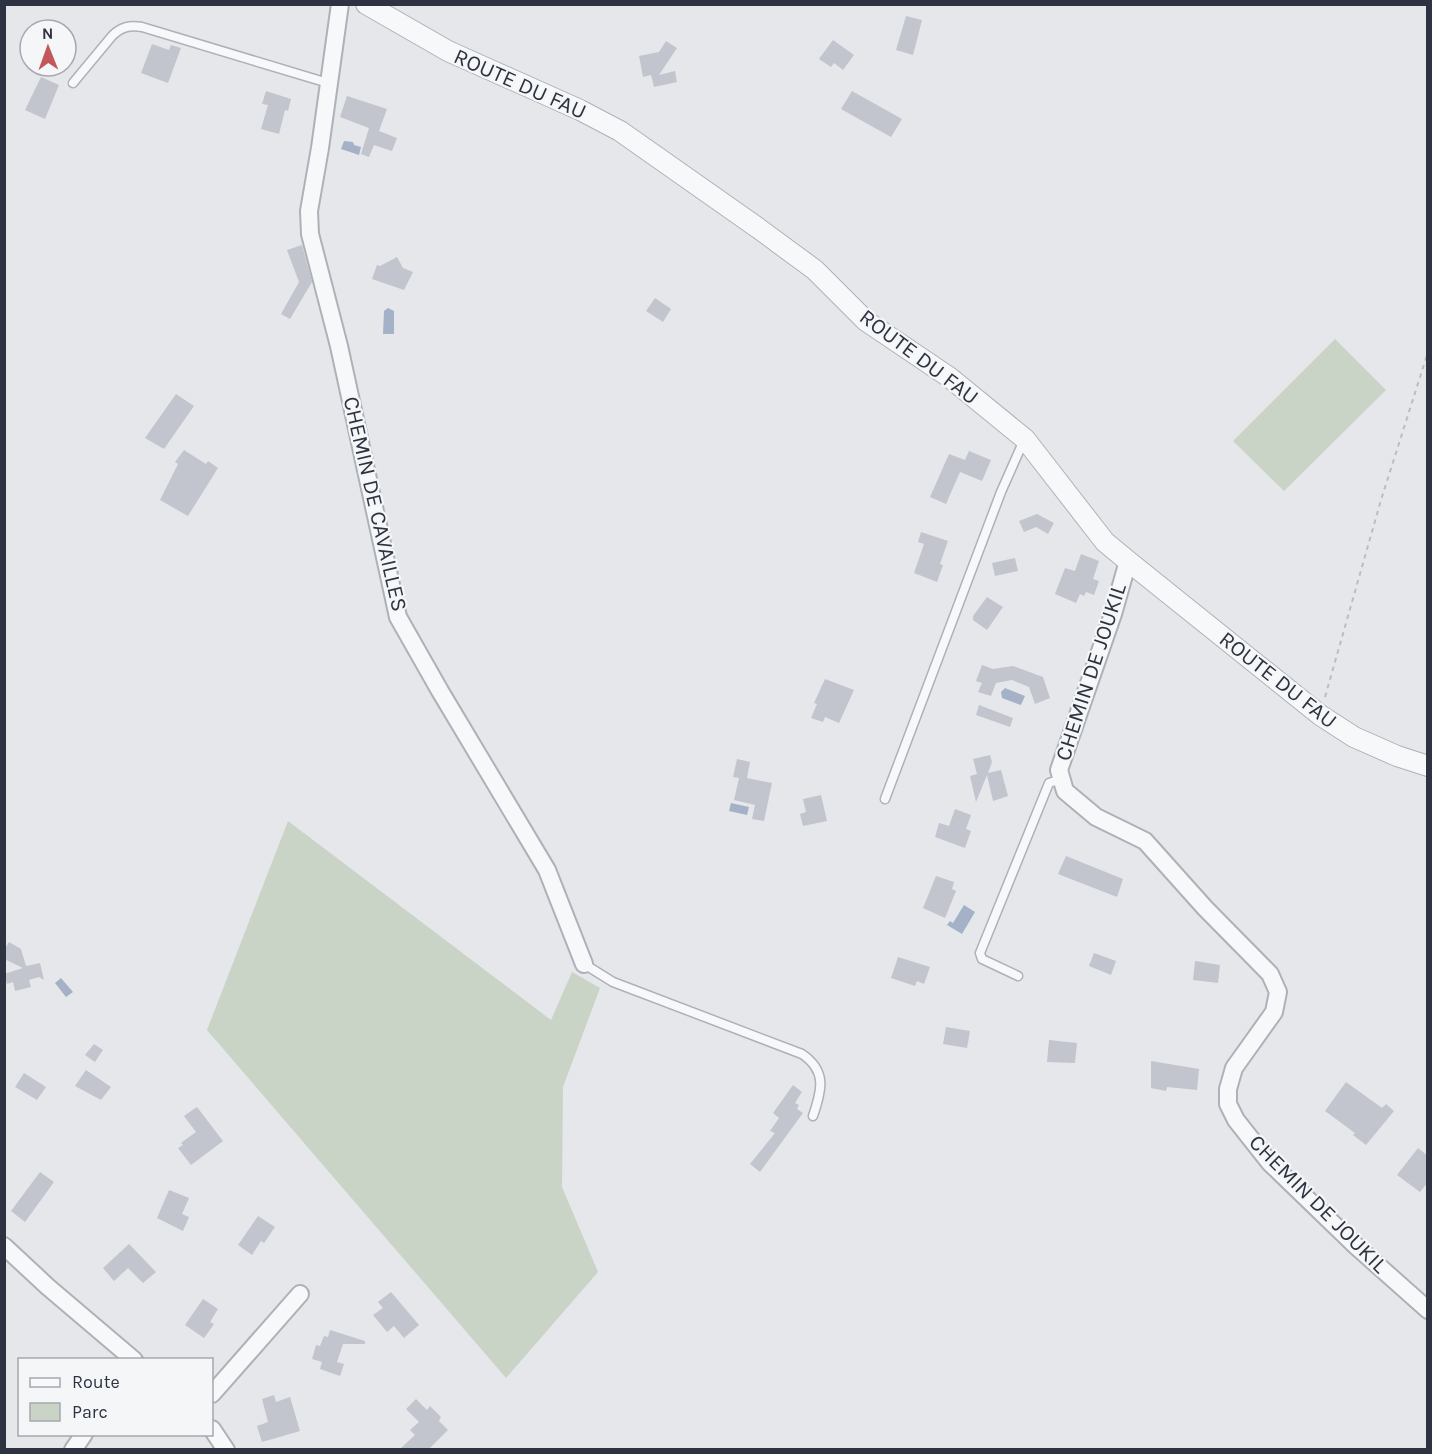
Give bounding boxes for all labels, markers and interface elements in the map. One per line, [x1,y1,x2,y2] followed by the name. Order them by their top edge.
[18,18,78,78] north arrow
[42,24,54,43] text: N
[450,43,590,125] street label: ROUTE DU FAU
[854,304,984,410] street label: ROUTE DU FAU
[338,394,412,614] street label: CHEMIN DE CAVAILLES
[1050,579,1132,764] street label: CHEMIN DE JOUKIL
[1214,626,1342,734] street label: ROUTE DU FAU
[1243,1129,1393,1279] street label: CHEMIN DE JOUKIL
[18,1358,213,1436] legend
[72,1371,120,1393] text: Route
[72,1401,108,1423] text: Parc

